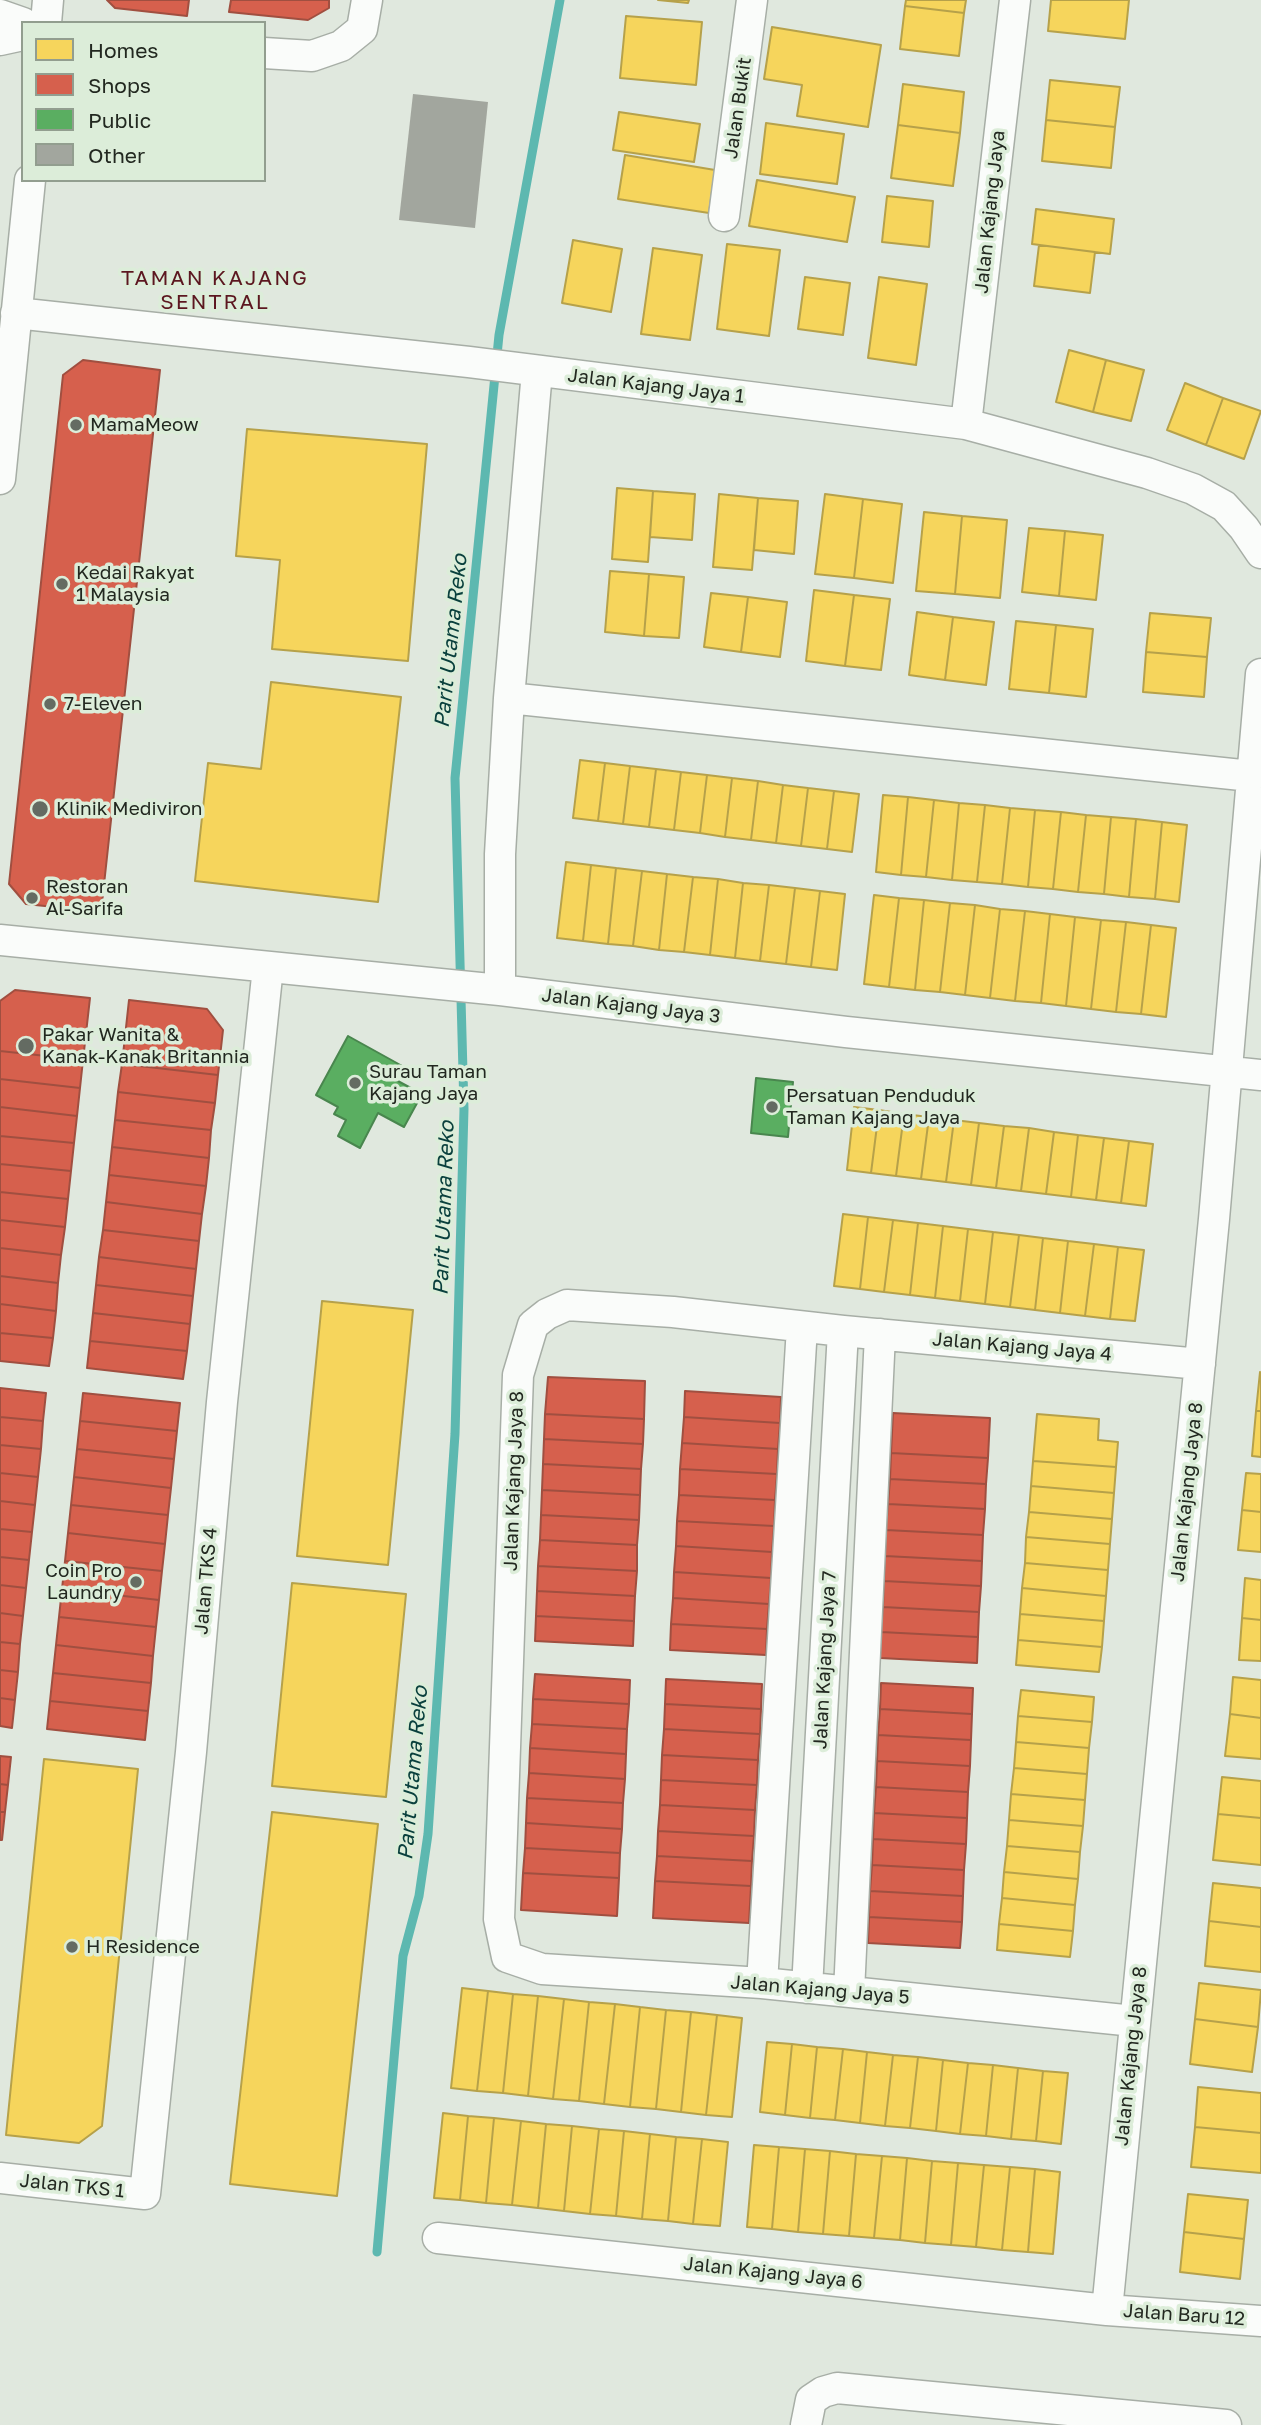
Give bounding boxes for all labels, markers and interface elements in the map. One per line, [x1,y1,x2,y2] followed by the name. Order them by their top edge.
[21,21,266,182] legend
[88,37,158,63] text: Homes
[720,56,756,160] street label: Jalan Bukit
[88,72,151,98] text: Shops
[88,107,151,133] text: Public
[970,129,1010,295] street label: Jalan Kajang Jaya
[88,142,145,168] text: Other
[123,265,307,315] district label: TAMAN KAJANG SENTRAL
[566,364,746,408] street label: Jalan Kajang Jaya 1
[90,414,199,436] place label: MamaMeow
[68,417,84,433] marker: MamaMeow
[429,553,473,729] water label: Parit Utama Reko
[76,562,195,606] place label: Kedai Rakyat 1 Malaysia
[54,576,70,592] marker: Kedai Rakyat 1 Malaysia
[64,693,142,715] place label: 7-Eleven
[42,696,58,712] marker: 7-Eleven
[56,798,203,820] place label: Klinik Mediviron
[30,799,50,819] marker: Klinik Mediviron
[46,876,128,920] place label: Restoran Al-Sarifa
[24,890,40,906] marker: Restoran Al-Sarifa
[540,984,722,1028] street label: Jalan Kajang Jaya 3
[42,1024,250,1068] place label: Pakar Wanita & Kanak-Kanak Britannia
[16,1036,36,1056] marker: Pakar Wanita & Kanak-Kanak Britannia
[369,1061,487,1105] place label: Surau Taman Kajang Jaya
[347,1075,363,1091] marker: Surau Taman Kajang Jaya
[786,1085,976,1129] place label: Persatuan Penduduk Taman Kajang Jaya
[764,1099,780,1115] marker: Persatuan Penduduk Taman Kajang Jaya
[428,1120,460,1296] water label: Parit Utama Reko
[931,1328,1113,1366] street label: Jalan Kajang Jaya 4
[499,1391,529,1571] street label: Jalan Kajang Jaya 8
[1166,1401,1208,1583] street label: Jalan Kajang Jaya 8
[190,1526,222,1636] street label: Jalan TKS 4
[45,1560,122,1604] place label: Coin Pro Laundry
[809,1570,841,1750] street label: Jalan Kajang Jaya 7
[128,1574,144,1590] marker: Coin Pro Laundry
[393,1685,433,1861] water label: Parit Utama Reko
[86,1936,200,1958] place label: H Residence
[64,1939,80,1955] marker: H Residence
[1110,1965,1152,2147] street label: Jalan Kajang Jaya 8
[730,1971,910,2009] street label: Jalan Kajang Jaya 5
[19,2169,125,2203] street label: Jalan TKS 1
[682,2252,864,2294] street label: Jalan Kajang Jaya 6
[1122,2299,1246,2331] street label: Jalan Baru 12

